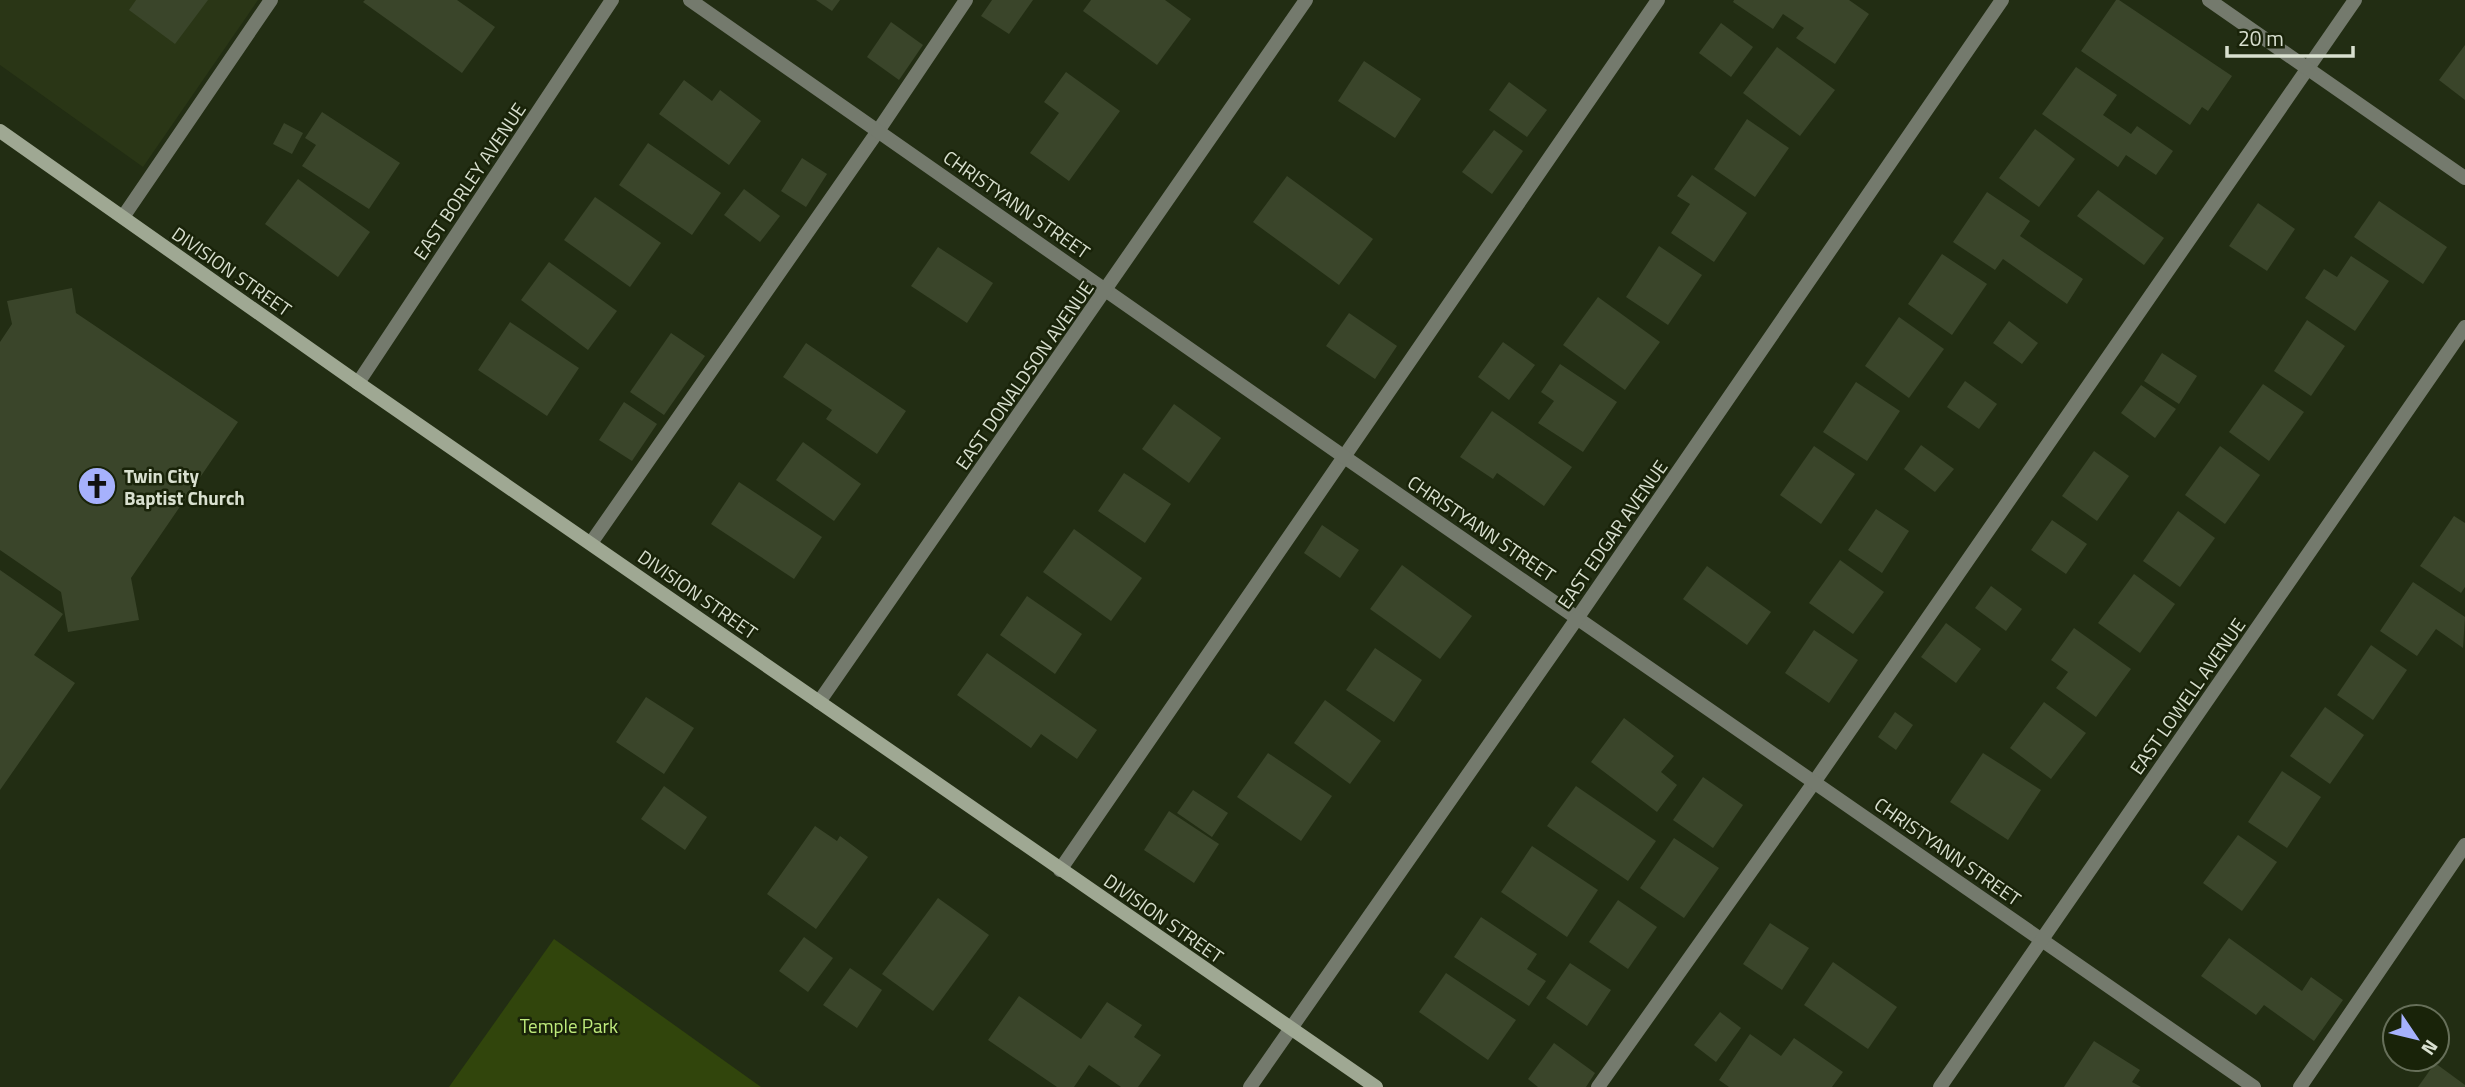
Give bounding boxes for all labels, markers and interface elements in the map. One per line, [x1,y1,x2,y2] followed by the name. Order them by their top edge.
[2227,14,2353,58] scale bar
[2238,22,2284,54] text: 20 m
[406,97,532,265] street label: EAST BORLEY AVENUE
[938,142,1096,266] street label: CHRISTYANN STREET
[166,219,298,323] street label: DIVISION STREET
[948,275,1100,475] street label: EAST DONALDSON AVENUE
[1550,454,1674,614] street label: EAST EDGAR AVENUE
[124,461,245,512] place label: Twin City Baptist Church
[76,465,118,507] church icon: Twin City Baptist Church
[1402,468,1562,588] street label: CHRISTYANN STREET
[632,542,764,646] street label: DIVISION STREET
[2122,612,2252,780] street label: EAST LOWELL AVENUE
[1869,789,2027,913] street label: CHRISTYANN STREET
[1098,866,1230,970] street label: DIVISION STREET
[2381,1003,2451,1073] north arrow
[520,1011,618,1040] park label: Temple Park
[2415,1034,2446,1062] text: N

